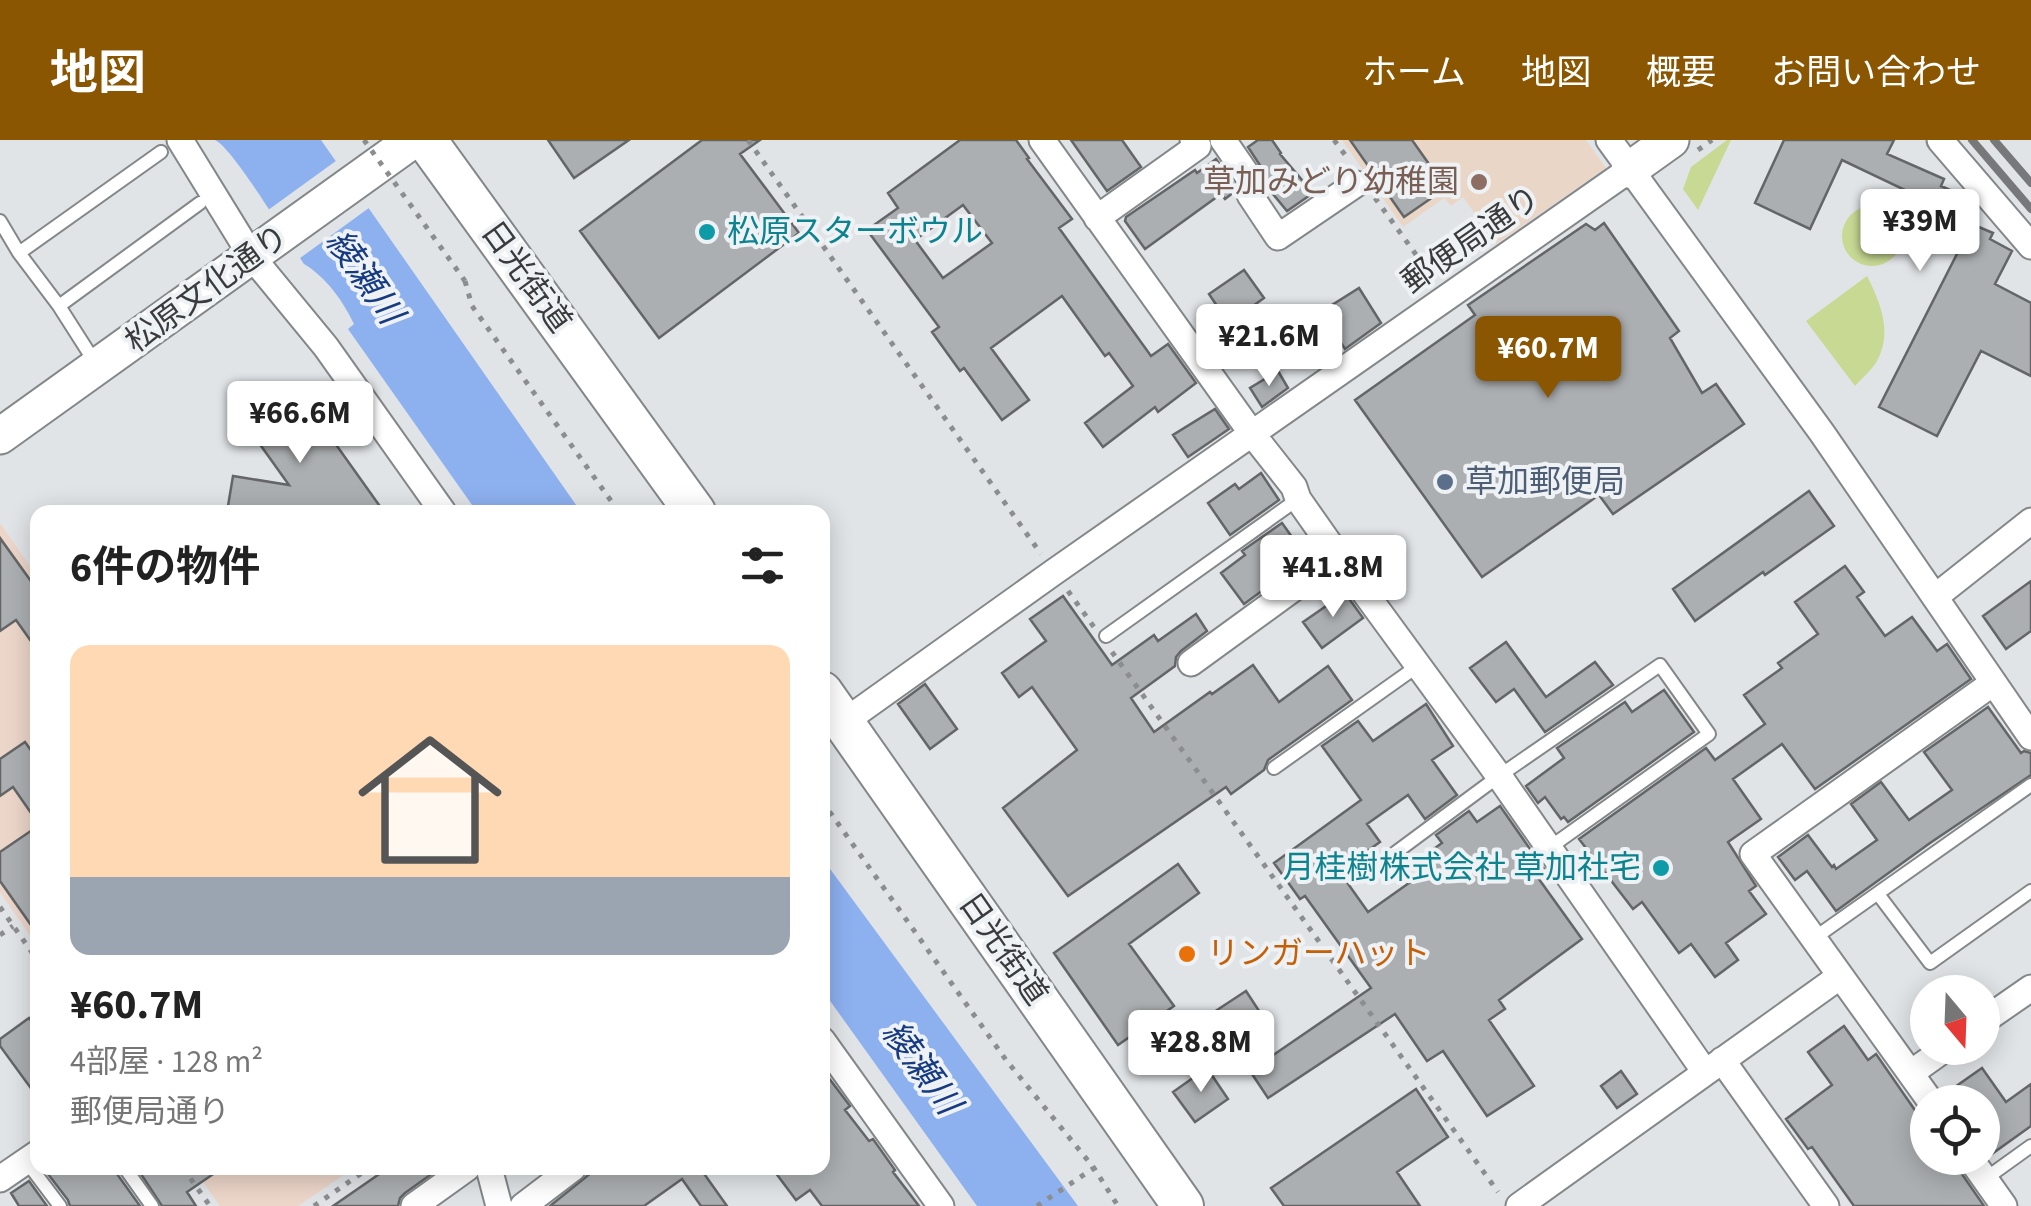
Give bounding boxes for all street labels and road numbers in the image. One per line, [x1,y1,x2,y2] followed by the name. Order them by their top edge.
[1392,175,1550,305] street label: 郵便局通り
[470,212,582,342] street label: 日光街道
[116,214,298,364] street label: 松原文化通り
[947,883,1059,1015] street label: 日光街道

